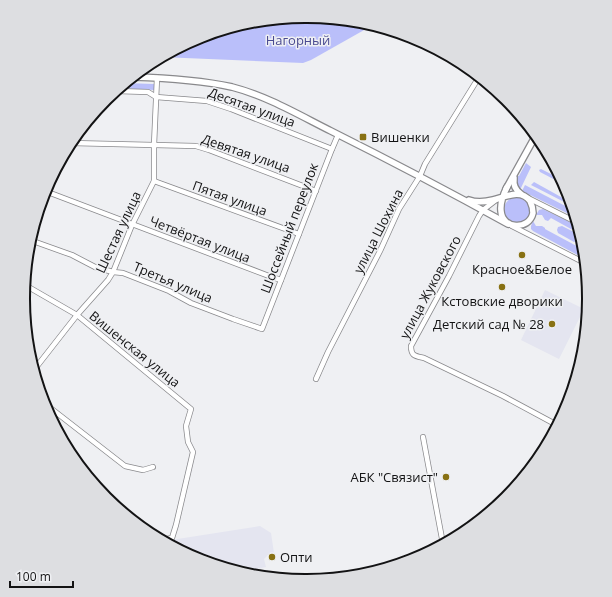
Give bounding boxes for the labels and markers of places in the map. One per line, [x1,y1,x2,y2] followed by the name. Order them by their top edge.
[371,128,430,146] place label: Вишенки
[358,132,368,142] marker: Вишенки
[517,250,527,260] marker: Красное&Белое
[472,260,572,278] place label: Красное&Белое
[497,282,507,292] marker: Кстовские дворики
[441,292,563,310] place label: Кстовские дворики
[433,315,544,333] place label: Детский сад № 28
[547,319,557,329] marker: Детский сад № 28
[350,468,438,486] place label: АБК "Связист"
[441,472,451,482] marker: АБК "Связист"
[280,548,313,566] place label: Опти
[267,552,277,562] marker: Опти

